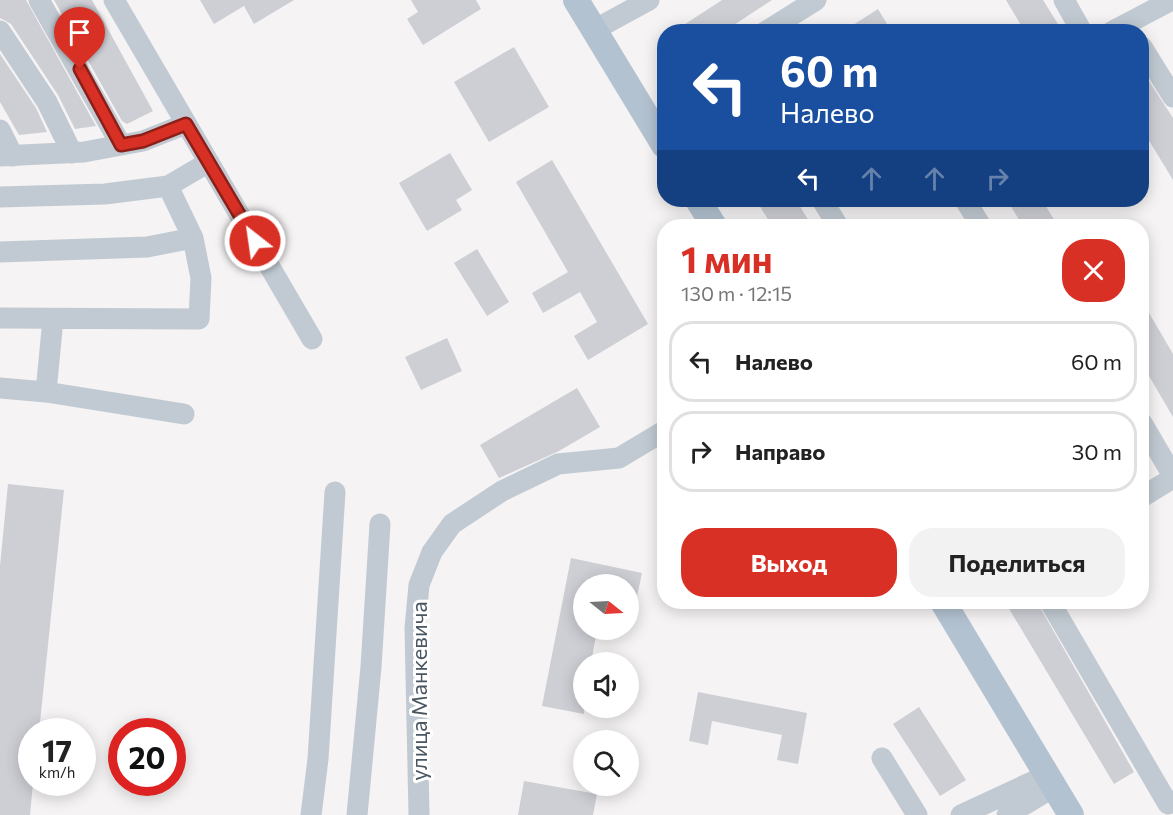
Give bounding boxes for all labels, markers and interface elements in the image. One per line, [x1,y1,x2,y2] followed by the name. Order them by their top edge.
[54,7,105,69] pin
[63,16,96,49] icon: arrive
[780,44,879,96] text: 60 m
[681,48,759,126] icon: left
[780,96,875,129] text: Налево
[792,162,825,195] icon: left
[855,162,888,195] icon: ahead
[918,162,951,195] icon: ahead
[981,162,1014,195] icon: right
[223,209,287,273] position arrow
[681,236,773,280] text: 1 мин
[1062,239,1125,302] button: close
[681,281,792,305] text: 130 m · 12:15
[684,345,717,378] icon: left
[735,348,813,375] text: Налево
[1071,348,1122,375] text: 60 m
[684,435,717,468] icon: right
[735,438,825,465] text: Направо
[1072,438,1122,465] text: 30 m
[681,528,897,597] button: Выход
[909,528,1125,597] button: Поделиться
[573,574,639,640] north arrow
[573,574,639,796] map controls
[405,601,432,781] street label: улица Манкевича
[573,652,639,718] button: sound
[108,718,186,796] speed limit sign: 20
[573,730,639,796] button: search
[42,731,72,768] text: 17
[39,763,75,781] text: km/h

